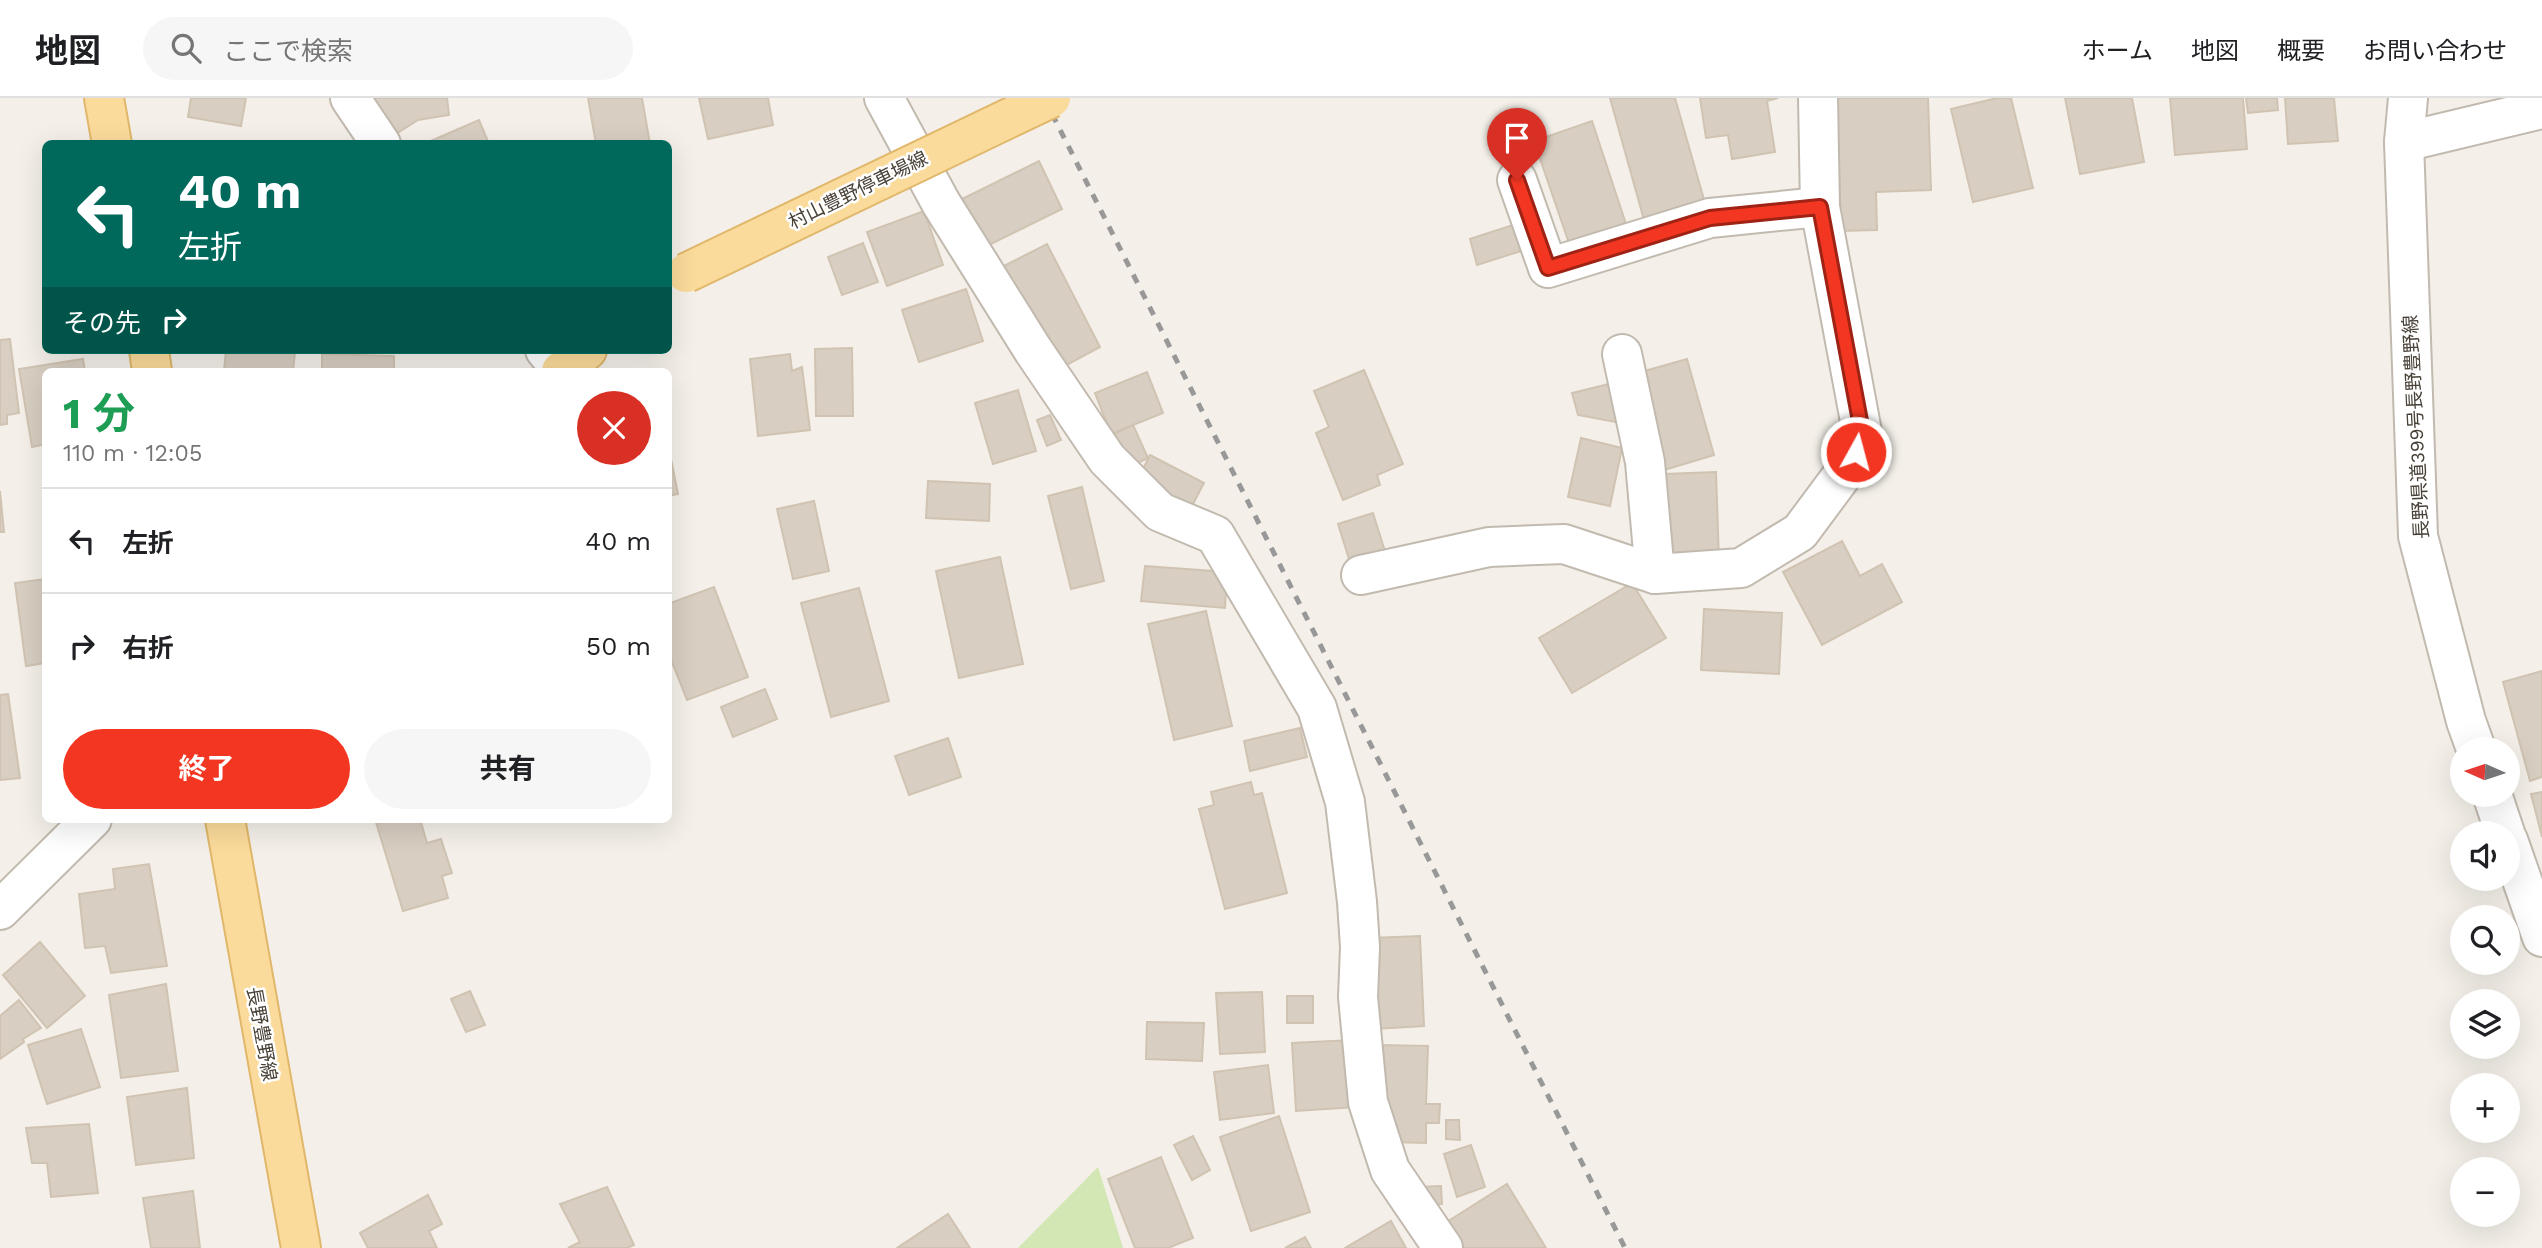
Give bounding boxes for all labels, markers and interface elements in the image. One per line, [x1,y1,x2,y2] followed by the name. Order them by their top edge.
[143,17,633,80] search box
[167,29,205,67] icon: search
[35,31,101,70] text: 地図
[223,36,353,66] text: ここで検索
[2082,37,2153,65] text: ホーム
[2191,37,2239,65] text: 地図
[2277,37,2325,65] text: 概要
[2363,37,2507,65] text: お問い合わせ
[1487,108,1547,180] pin
[1498,119,1536,157] icon: arrive
[785,146,931,234] street label: 村山豊野停車場線
[178,162,301,220] text: 40 m
[63,168,154,259] icon: left
[178,228,242,266] text: 左折
[155,301,193,339] icon: right
[63,308,141,338] text: その先
[2399,314,2433,540] street label: 長野県道399号長野豊野線
[63,389,135,438] text: 1 分
[577,391,651,465] button: close
[1819,415,1893,489] position arrow
[63,440,202,467] text: 110 m · 12:05
[63,522,101,560] icon: left
[585,526,651,556] text: 40 m
[122,528,174,558] text: 左折
[63,627,101,665] icon: right
[586,631,651,661] text: 50 m
[122,633,174,663] text: 右折
[63,729,350,809] button: 終了
[364,729,651,809] button: 共有
[2450,737,2520,807] north arrow
[2450,737,2520,1227] map controls
[2450,821,2520,891] button: sound
[2450,905,2520,975] button: search
[242,985,282,1083] street label: 長野豊野線
[2450,989,2520,1059] button: layers
[2450,1073,2520,1143] button: +
[2450,1157,2520,1227] button: −

